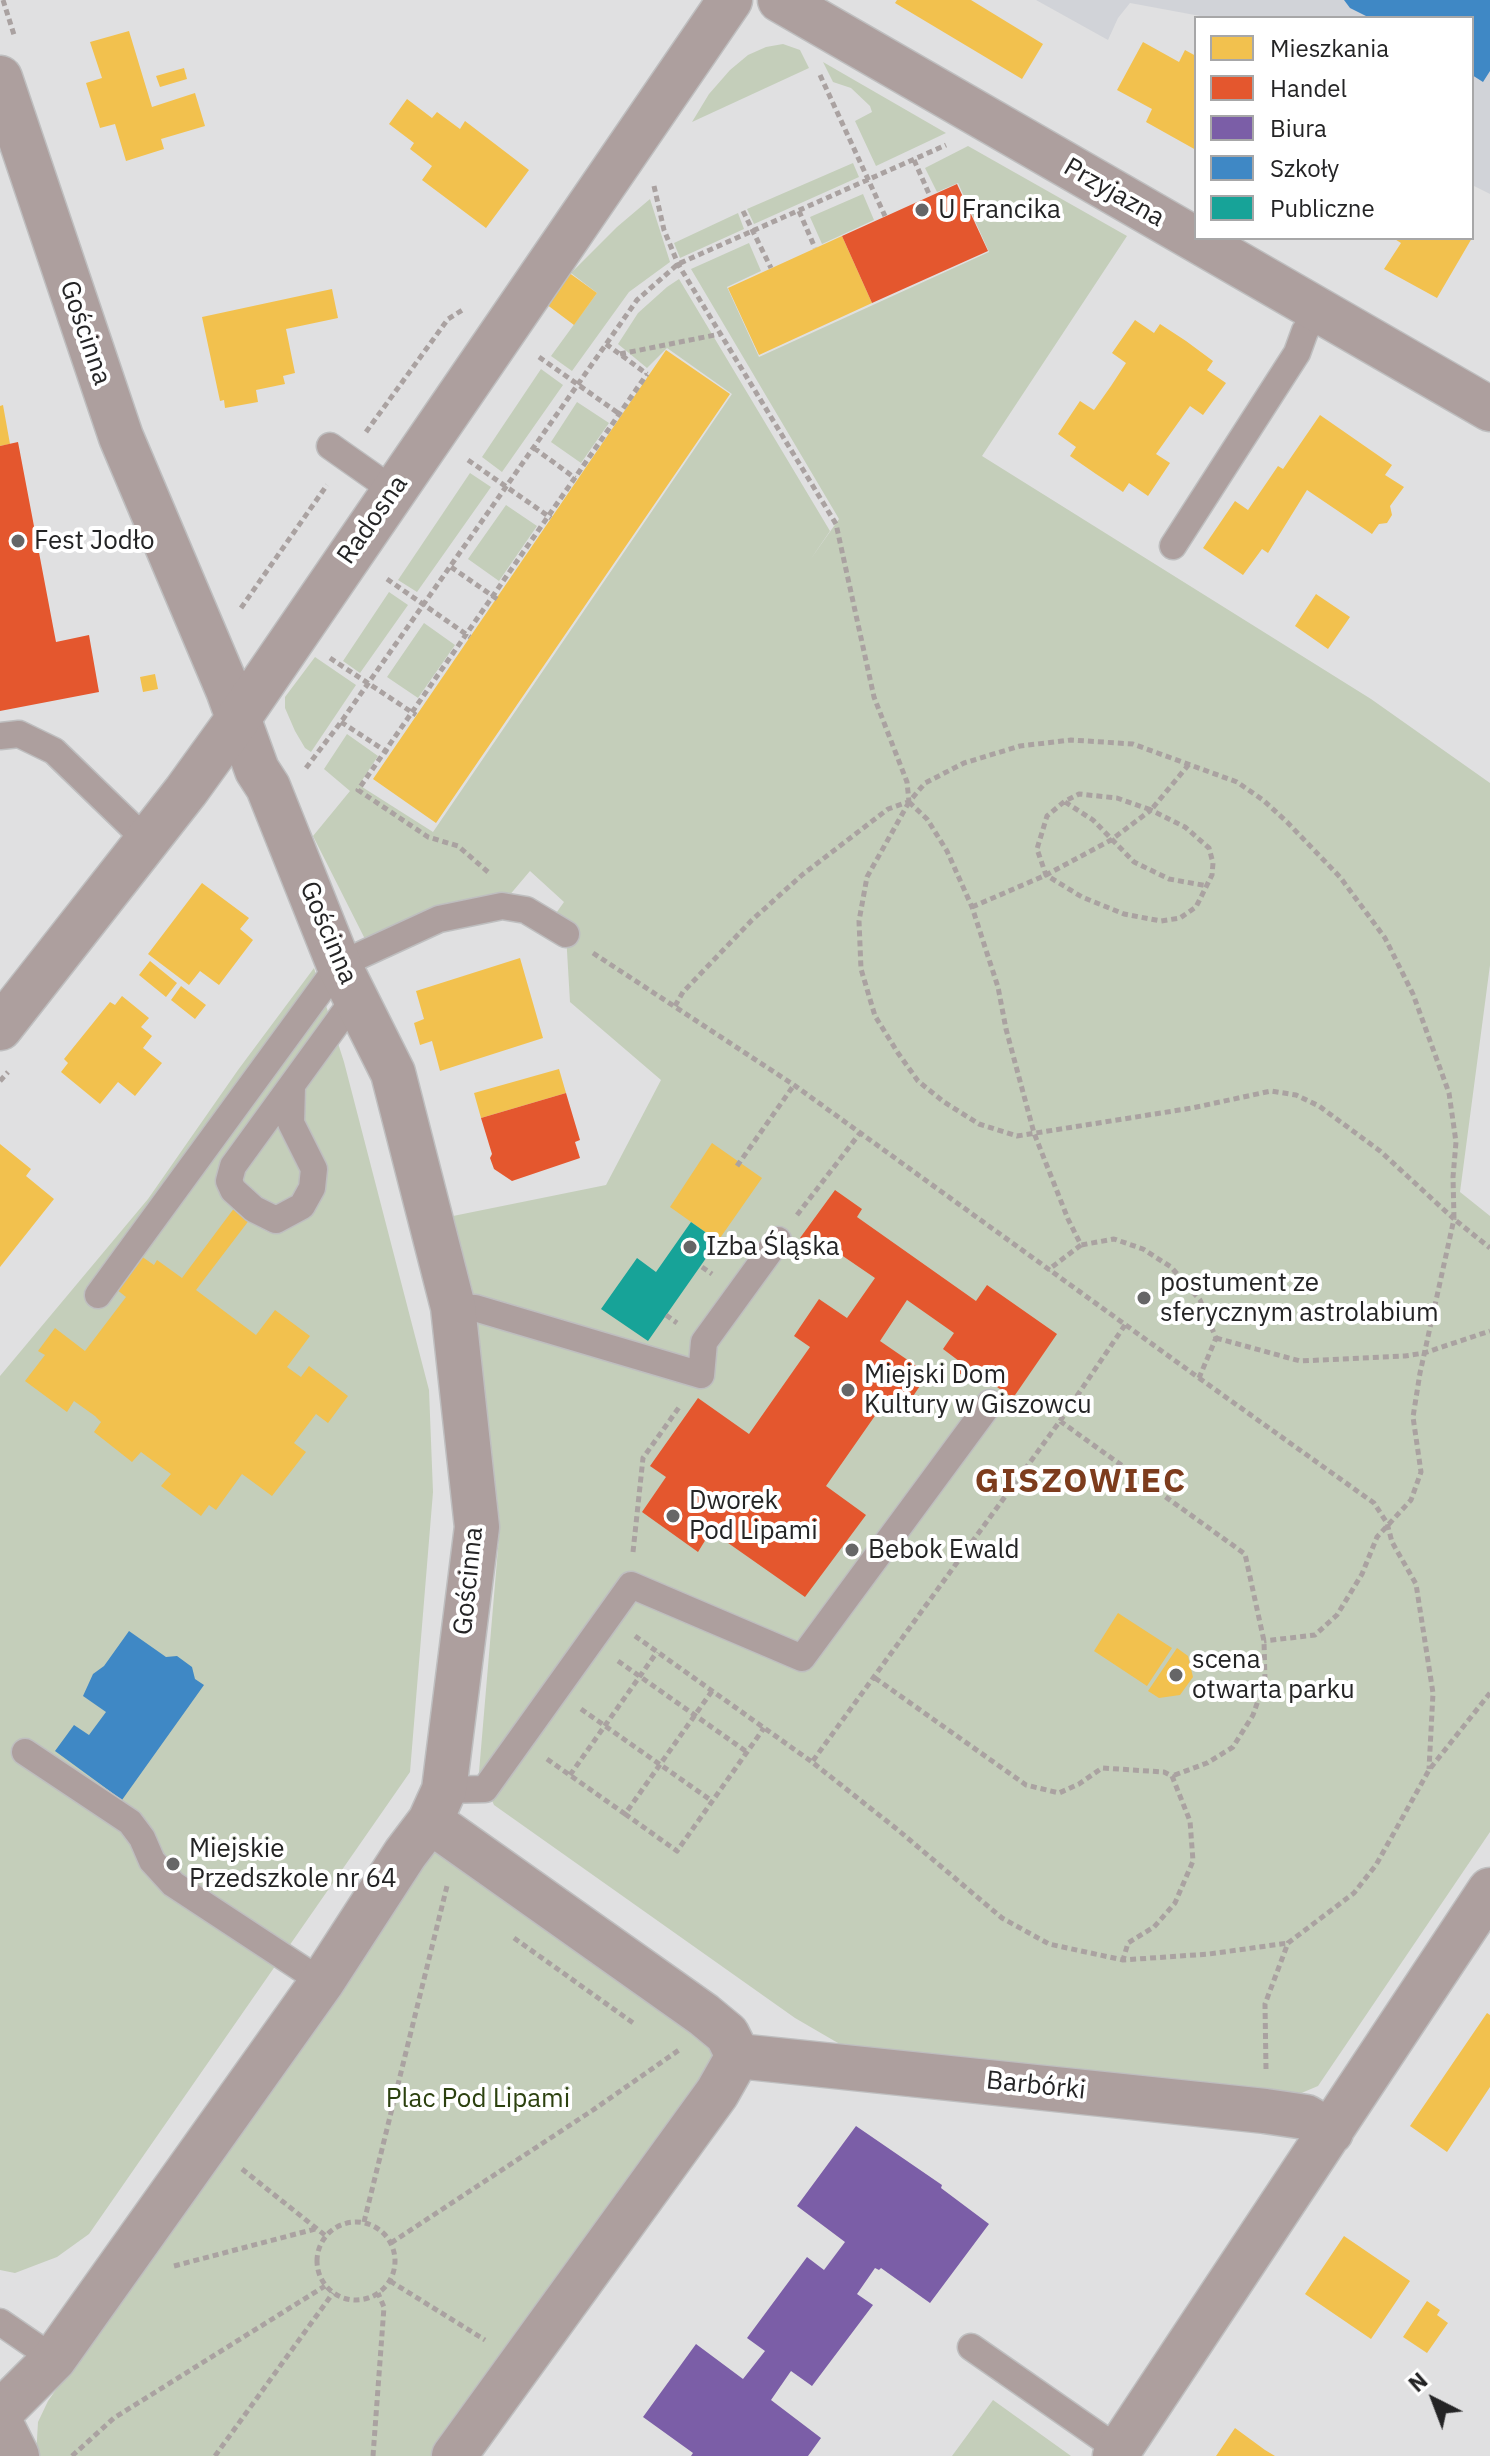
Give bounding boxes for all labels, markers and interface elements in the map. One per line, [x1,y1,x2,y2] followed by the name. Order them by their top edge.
[1194,16,1474,240] legend
[1270,32,1389,64] text: Mieszkania
[1270,72,1347,104] text: Handel
[1270,112,1327,144] text: Biura
[1058,152,1170,234] street label: Przyjazna
[1270,152,1339,184] text: Szkoły
[1270,192,1375,224] text: Publiczne
[938,194,1061,226] place label: U Francika
[913,201,931,219] marker: U Francika
[53,277,117,389] street label: Gościnna
[331,470,415,570] street label: Radosna
[34,525,155,557] place label: Fest Jodło
[9,532,27,550] marker: Fest Jodło
[292,877,364,989] street label: Gościnna
[706,1231,840,1263] place label: Izba Śląska
[681,1238,699,1256] marker: Izba Śląska
[1160,1267,1439,1328] place label: postument ze sferycznym astrolabium
[1135,1289,1153,1307] marker: postument ze sferycznym astrolabium
[864,1359,1092,1420] place label: Miejski Dom Kultury w Giszowcu
[839,1381,857,1399] marker: Miejski Dom Kultury w Giszowcu
[975,1462,1187,1502] district label: GISZOWIEC
[689,1485,818,1546] place label: Dworek Pod Lipami
[664,1507,682,1525] marker: Dworek Pod Lipami
[448,1526,490,1636] street label: Gościnna
[868,1534,1020,1566] place label: Bebok Ewald
[843,1541,861,1559] marker: Bebok Ewald
[1192,1644,1355,1706] place label: scena otwarta parku
[1167,1666,1185,1684] marker: scena otwarta parku
[189,1833,397,1894] place label: Miejskie Przedszkole nr 64
[164,1855,182,1873] marker: Miejskie Przedszkole nr 64
[985,2065,1087,2107] street label: Barbórki
[386,2083,570,2115] park label: Plac Pod Lipami
[1394,2360,1474,2440] north arrow
[1402,2366,1433,2398] text: N

